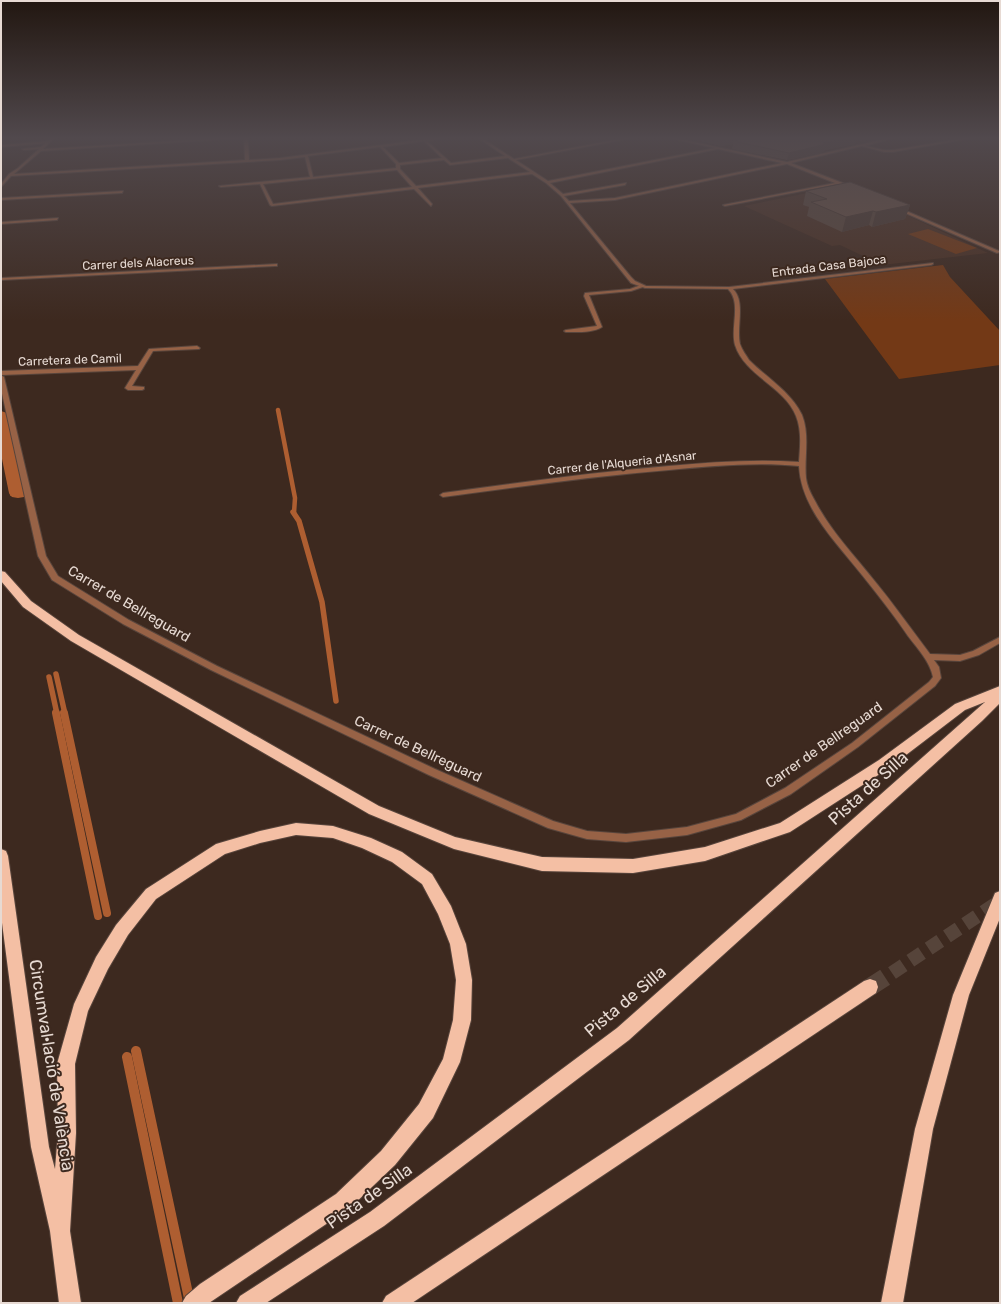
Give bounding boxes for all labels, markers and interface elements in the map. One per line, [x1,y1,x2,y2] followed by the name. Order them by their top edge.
[771,252,887,280] street label: Entrada Casa Bajoca
[82,253,194,273] street label: Carrer dels Alacreus
[18,351,122,369] street label: Carretera de Camil
[547,448,698,478] street label: Carrer de l'Alqueria d'Asnar
[65,562,193,646] street label: Carrer de Bellreguard
[762,698,886,792] street label: Carrer de Bellreguard
[352,712,484,786] street label: Carrer de Bellreguard
[824,747,912,829] street label: Pista de Silla
[25,958,79,1172] street label: Circumval·lació de València
[580,961,670,1041] street label: Pista de Silla
[322,1159,416,1233] street label: Pista de Silla

